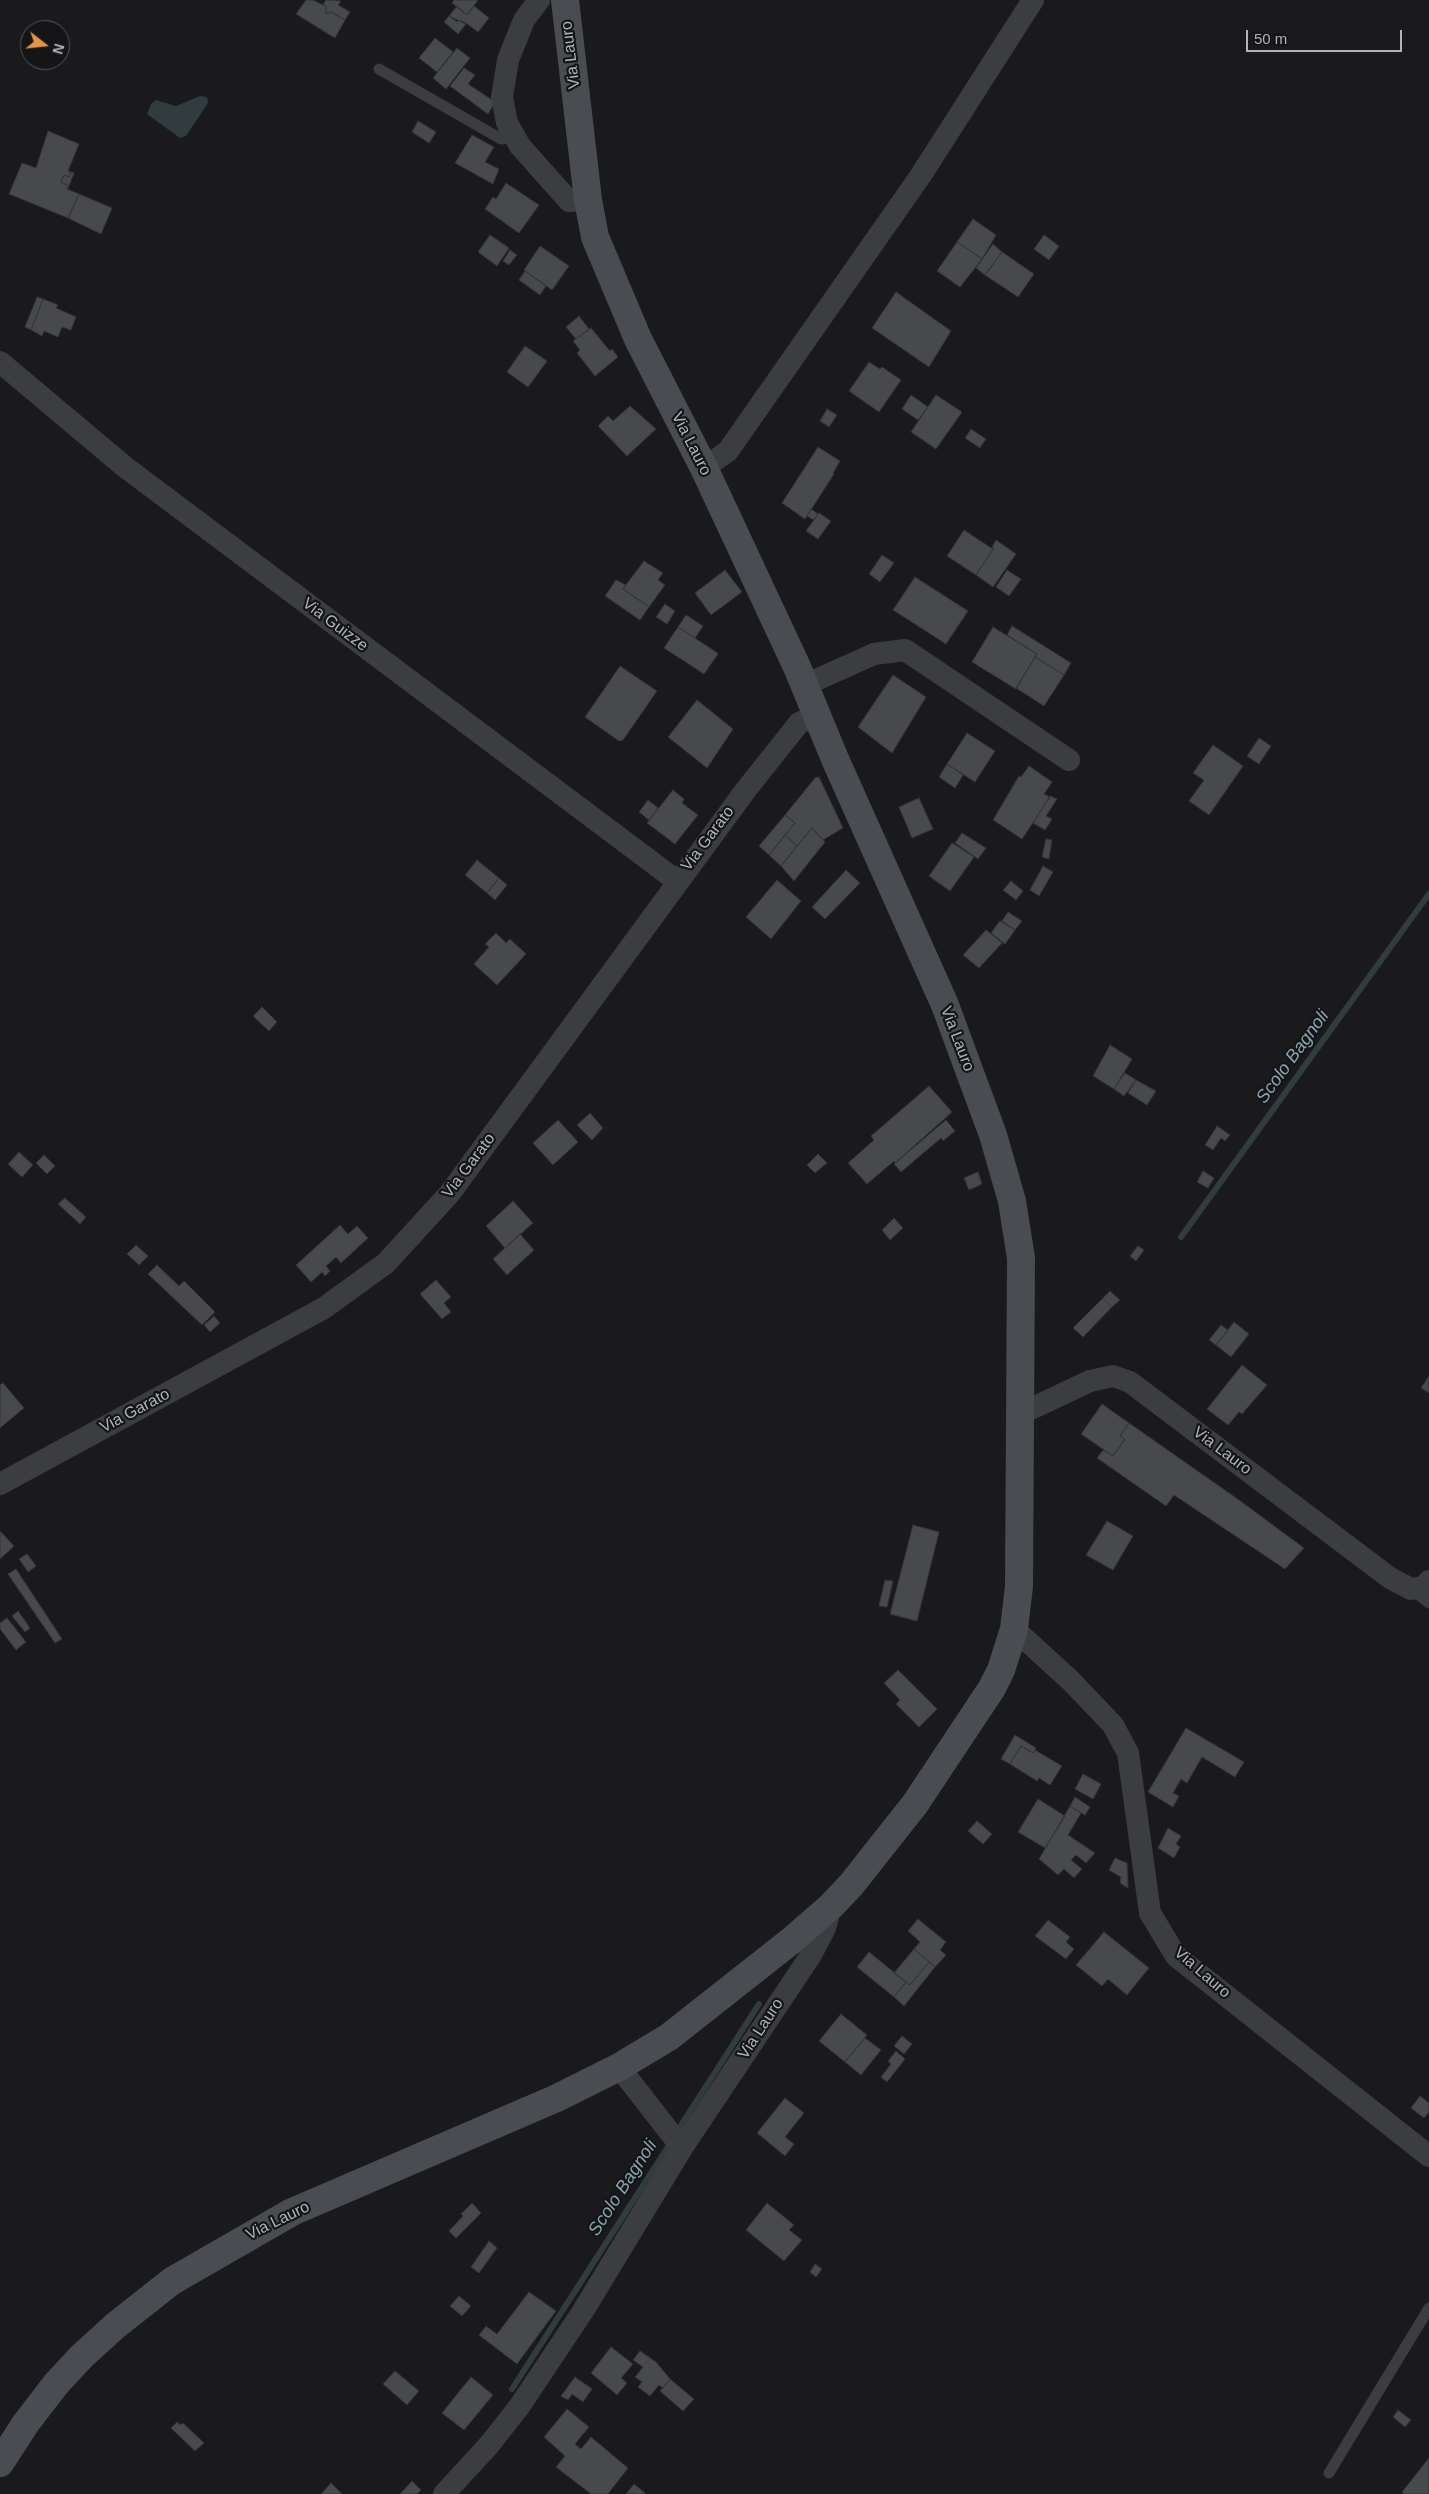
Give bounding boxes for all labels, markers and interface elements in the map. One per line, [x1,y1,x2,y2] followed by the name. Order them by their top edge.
[20,20,70,70] north arrow
[557,20,585,90] street label: Via Lauro
[1249,20,1405,52] scale bar
[1254,30,1287,47] text: 50 m
[49,42,68,56] text: N
[667,409,715,479] street label: Via Lauro
[298,594,372,656] street label: Via Guizze
[677,803,739,875] street label: Via Garato
[936,1004,978,1074] street label: Via Lauro
[1252,1006,1334,1108] water label: Scolo Bagnoli
[438,1130,500,1202] street label: Via Garato
[97,1385,173,1437] street label: Via Garato
[1189,1423,1255,1479] street label: Via Lauro
[1170,1943,1234,2003] street label: Via Lauro
[734,1995,788,2063] street label: Via Lauro
[584,2136,662,2240] water label: Scolo Bagnoli
[243,2197,313,2245] street label: Via Lauro

